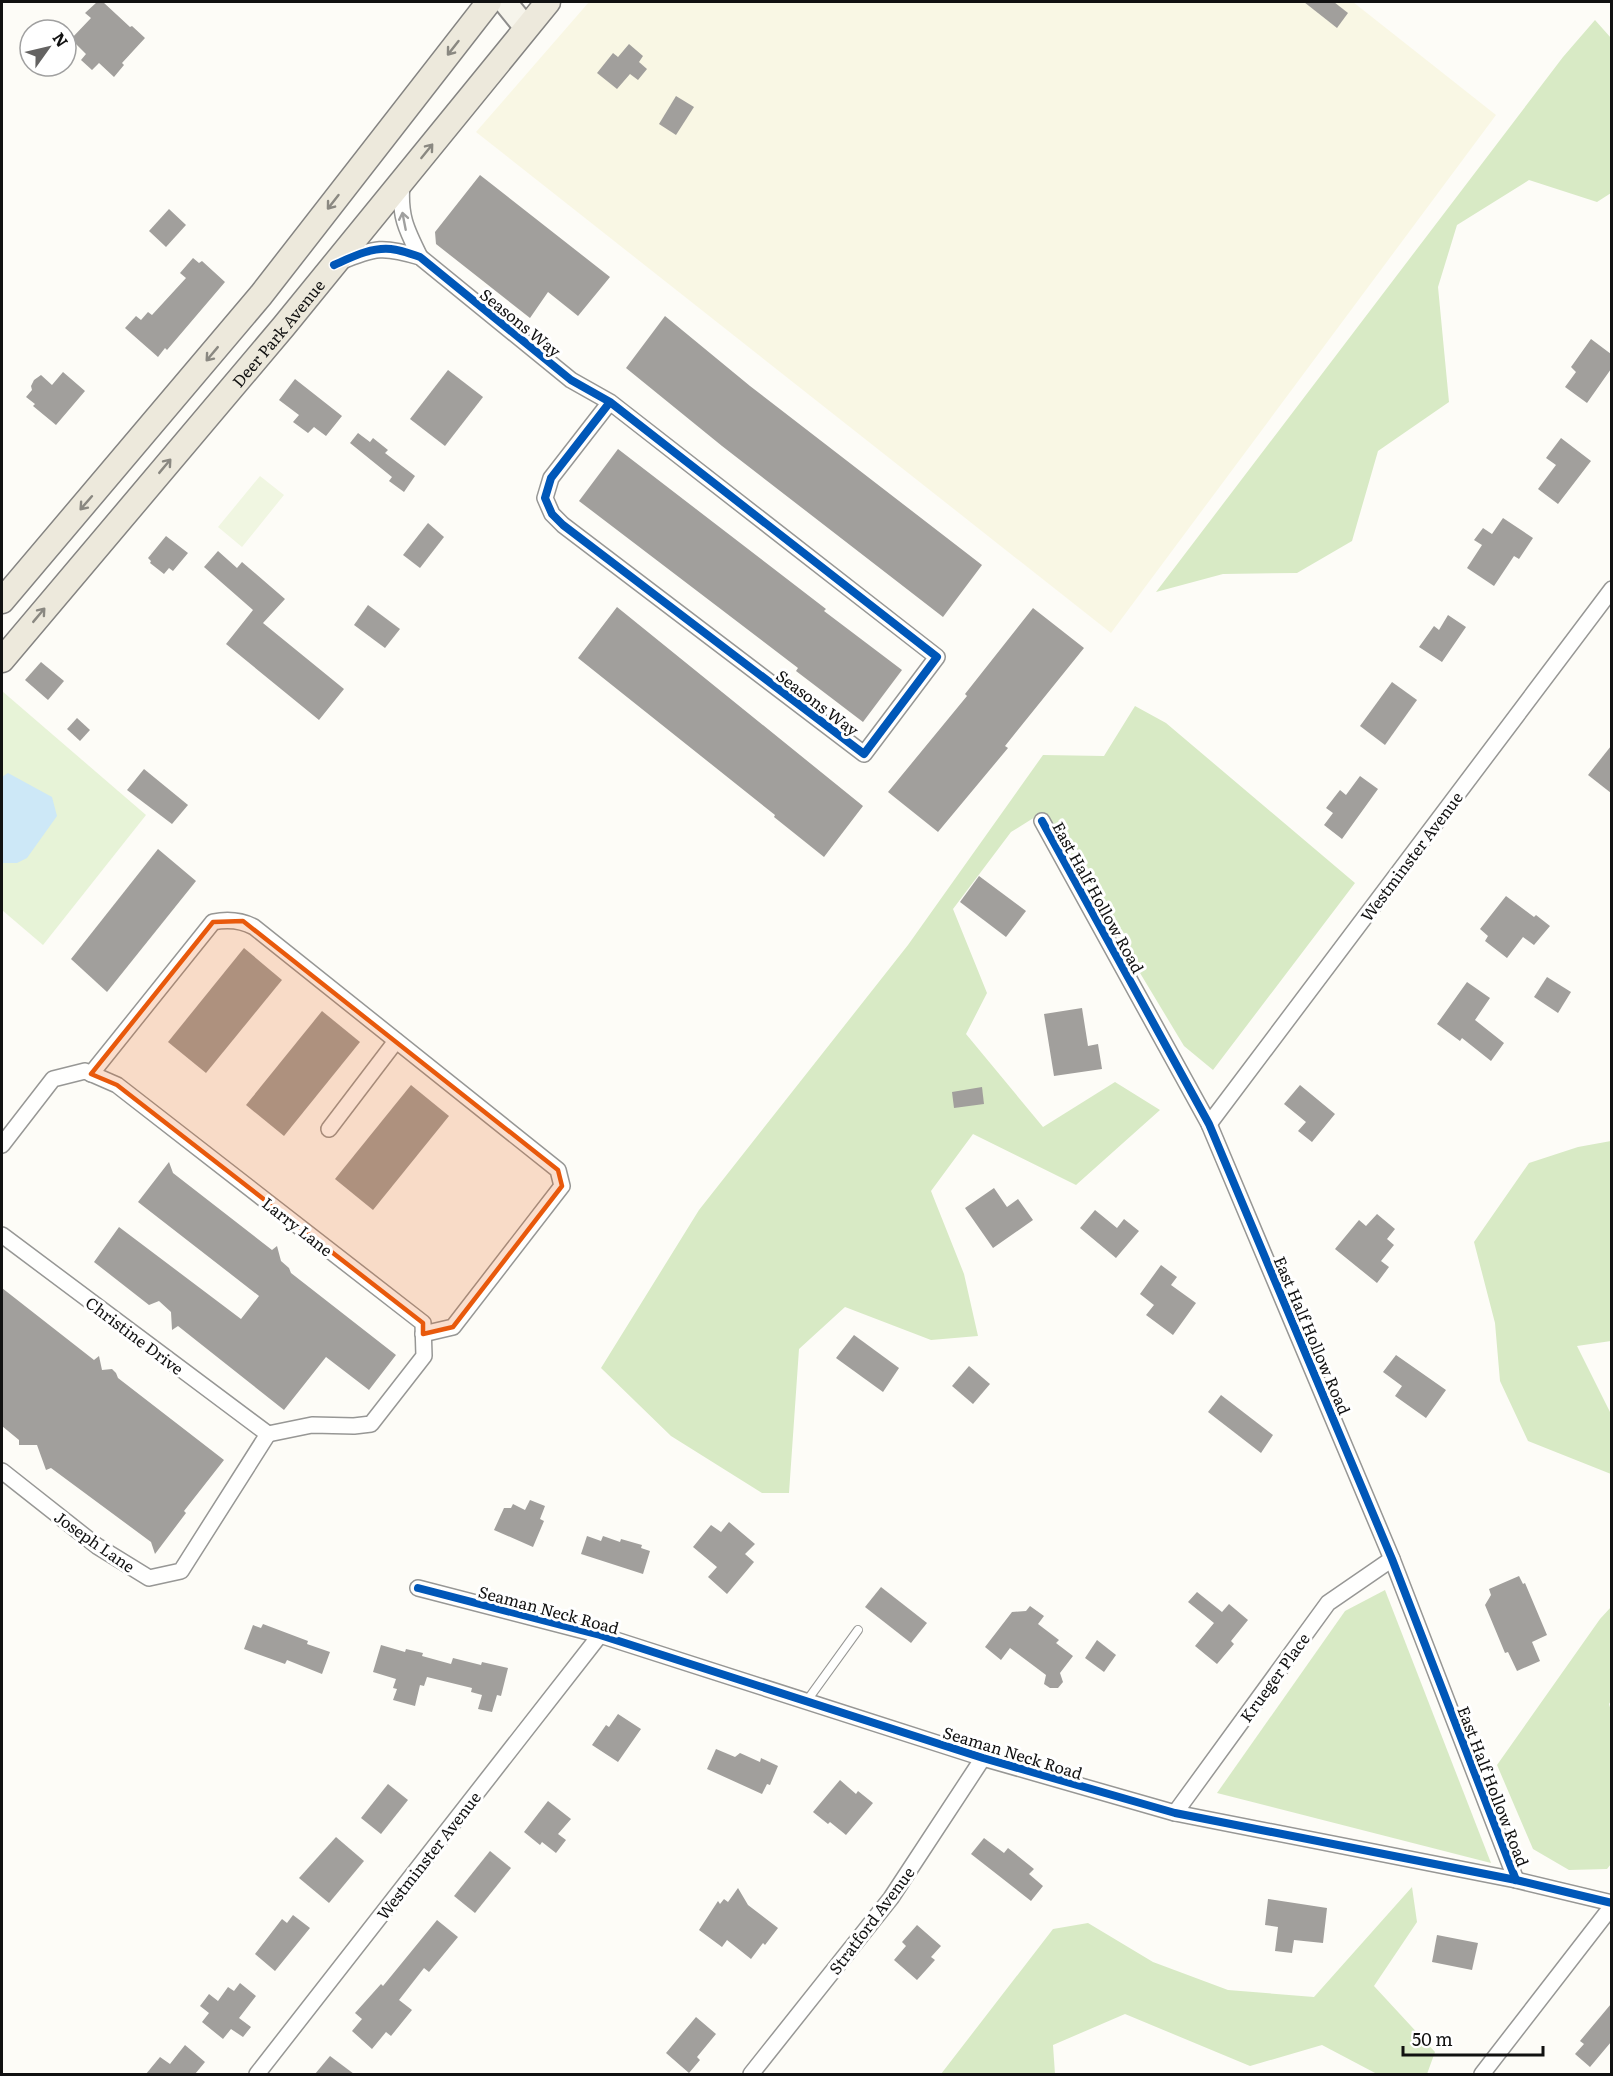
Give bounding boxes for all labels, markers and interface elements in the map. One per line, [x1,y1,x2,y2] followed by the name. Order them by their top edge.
[18,18,78,78] north arrow
[48,27,75,51] text: N
[446,39,459,55] one-way arrow
[421,143,434,159] one-way arrow
[327,194,340,210] one-way arrow
[398,212,409,231] one-way arrow
[226,274,330,392] street label: Deer Park Avenue
[475,282,567,363] street label: Seasons Way
[205,346,218,362] one-way arrow
[159,458,172,474] one-way arrow
[79,495,93,510] one-way arrow
[33,607,46,623] one-way arrow
[772,663,865,741] street label: Seasons Way
[1354,786,1468,926] street label: Westminster Avenue
[1047,817,1151,977] street label: East Half Hollow Road
[258,1191,338,1261] street label: Larry Lane
[1269,1252,1357,1418] street label: East Half Hollow Road
[81,1290,189,1380] street label: Christine Drive
[50,1504,140,1578] street label: Joseph Lane
[476,1579,622,1639] street label: Seaman Neck Road
[1233,1627,1315,1727] street label: Krueger Place
[1452,1702,1536,1870] street label: East Half Hollow Road
[940,1719,1086,1785] street label: Seaman Neck Road
[370,1786,486,1924] street label: Westminster Avenue
[822,1861,920,1979] street label: Stratford Avenue
[1403,2019,1542,2057] scale bar
[1412,2025,1453,2052] text: 50 m

